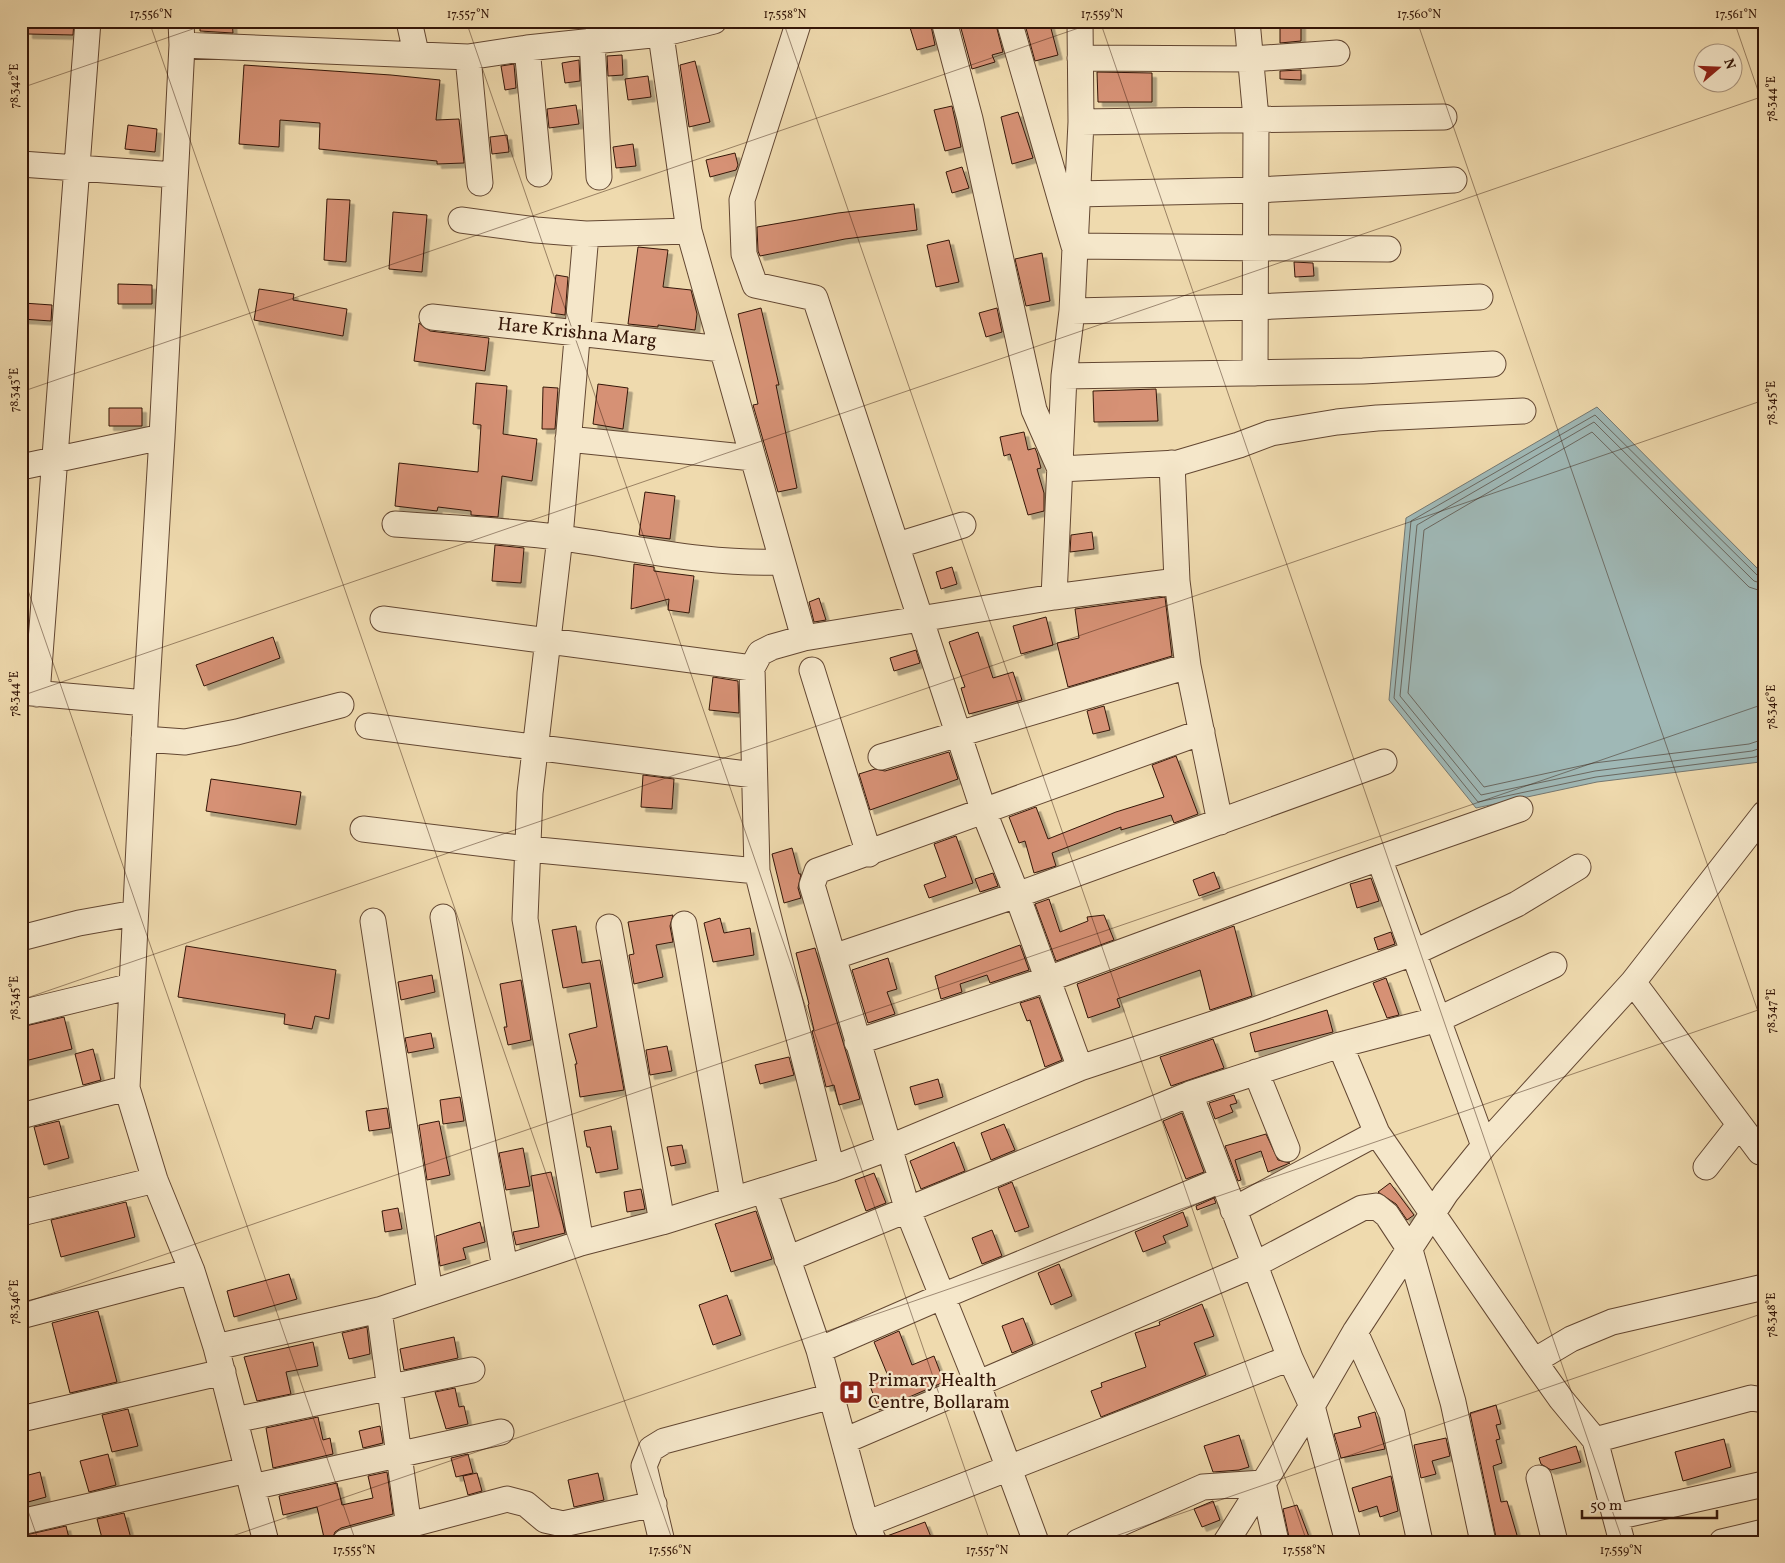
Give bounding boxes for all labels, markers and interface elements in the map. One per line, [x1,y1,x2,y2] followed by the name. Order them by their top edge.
[130,7,173,23] text: 17.556°N
[447,7,489,23] text: 17.557°N
[764,7,807,23] text: 17.558°N
[1081,7,1123,23] text: 17.559°N
[1397,7,1441,23] text: 17.560°N
[1715,7,1757,23] text: 17.561°N
[1692,42,1742,92] north arrow
[1718,56,1740,72] text: N
[7,63,23,109] text: 78.342°E
[1764,76,1780,122] text: 78.344°E
[496,312,658,354] street label: Hare Krishna Marg
[7,368,23,412] text: 78.343°E
[1764,381,1780,425] text: 78.345°E
[7,671,23,717] text: 78.344°E
[1764,685,1780,729] text: 78.346°E
[7,976,23,1020] text: 78.345°E
[1764,989,1780,1033] text: 78.347°E
[7,1280,23,1324] text: 78.346°E
[1764,1293,1780,1337] text: 78.348°E
[868,1368,1010,1416] place label: Primary Health Centre, Bollaram
[838,1379,864,1405] hospital icon: Primary Health Centre, Bollaram
[1582,1488,1718,1520] scale bar
[1590,1496,1622,1517] text: 50 m
[333,1543,375,1559] text: 17.555°N
[649,1543,692,1559] text: 17.556°N
[966,1543,1008,1559] text: 17.557°N
[1283,1543,1326,1559] text: 17.558°N
[1600,1543,1642,1559] text: 17.559°N

